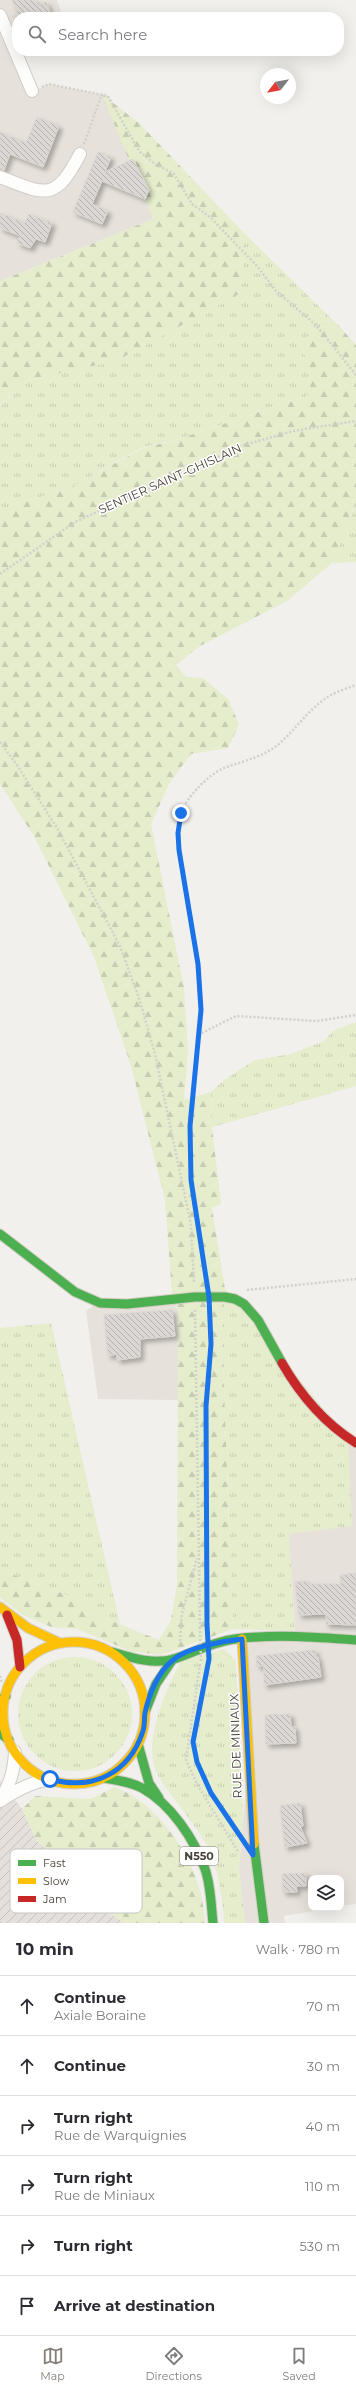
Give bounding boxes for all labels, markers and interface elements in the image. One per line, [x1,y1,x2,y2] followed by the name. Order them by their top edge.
[12,12,344,56] search box
[26,23,48,45] icon: search
[58,25,147,44] text: Search here
[260,68,296,104] north arrow
[96,440,244,517] street label: SENTIER SAINT-GHISLAIN
[172,804,190,822] route end
[226,1693,245,1799] street label: RUE DE MINIAUX
[41,1770,59,1788] route start
[180,1847,218,1865] road number: N550
[10,1849,142,1913] legend
[43,1856,67,1870] text: Fast
[43,1874,69,1888] text: Slow
[308,1875,344,1911] map controls
[308,1875,344,1911] button: layers
[42,1892,67,1906] text: Jam
[16,1939,74,1959] text: 10 min
[256,1941,340,1957] text: Walk · 780 m
[54,1988,126,2007] text: Continue
[16,1995,38,2017] icon: ahead
[307,1998,340,2014] text: 70 m
[54,2007,146,2023] text: Axiale Boraine
[16,2055,38,2077] icon: ahead
[54,2056,126,2075] text: Continue
[307,2058,340,2074] text: 30 m
[54,2108,133,2127] text: Turn right
[16,2115,38,2137] icon: right
[306,2118,340,2134] text: 40 m
[54,2127,186,2143] text: Rue de Warquignies
[54,2168,133,2187] text: Turn right
[16,2175,38,2197] icon: right
[305,2178,340,2194] text: 110 m
[54,2187,155,2203] text: Rue de Miniaux
[16,2235,38,2257] icon: right
[54,2236,133,2255] text: Turn right
[300,2238,340,2254] text: 530 m
[16,2295,38,2317] icon: arrive
[54,2296,215,2315] text: Arrive at destination
[40,2345,65,2383] tab: Map
[146,2345,202,2383] tab: Directions
[283,2345,316,2383] tab: Saved

